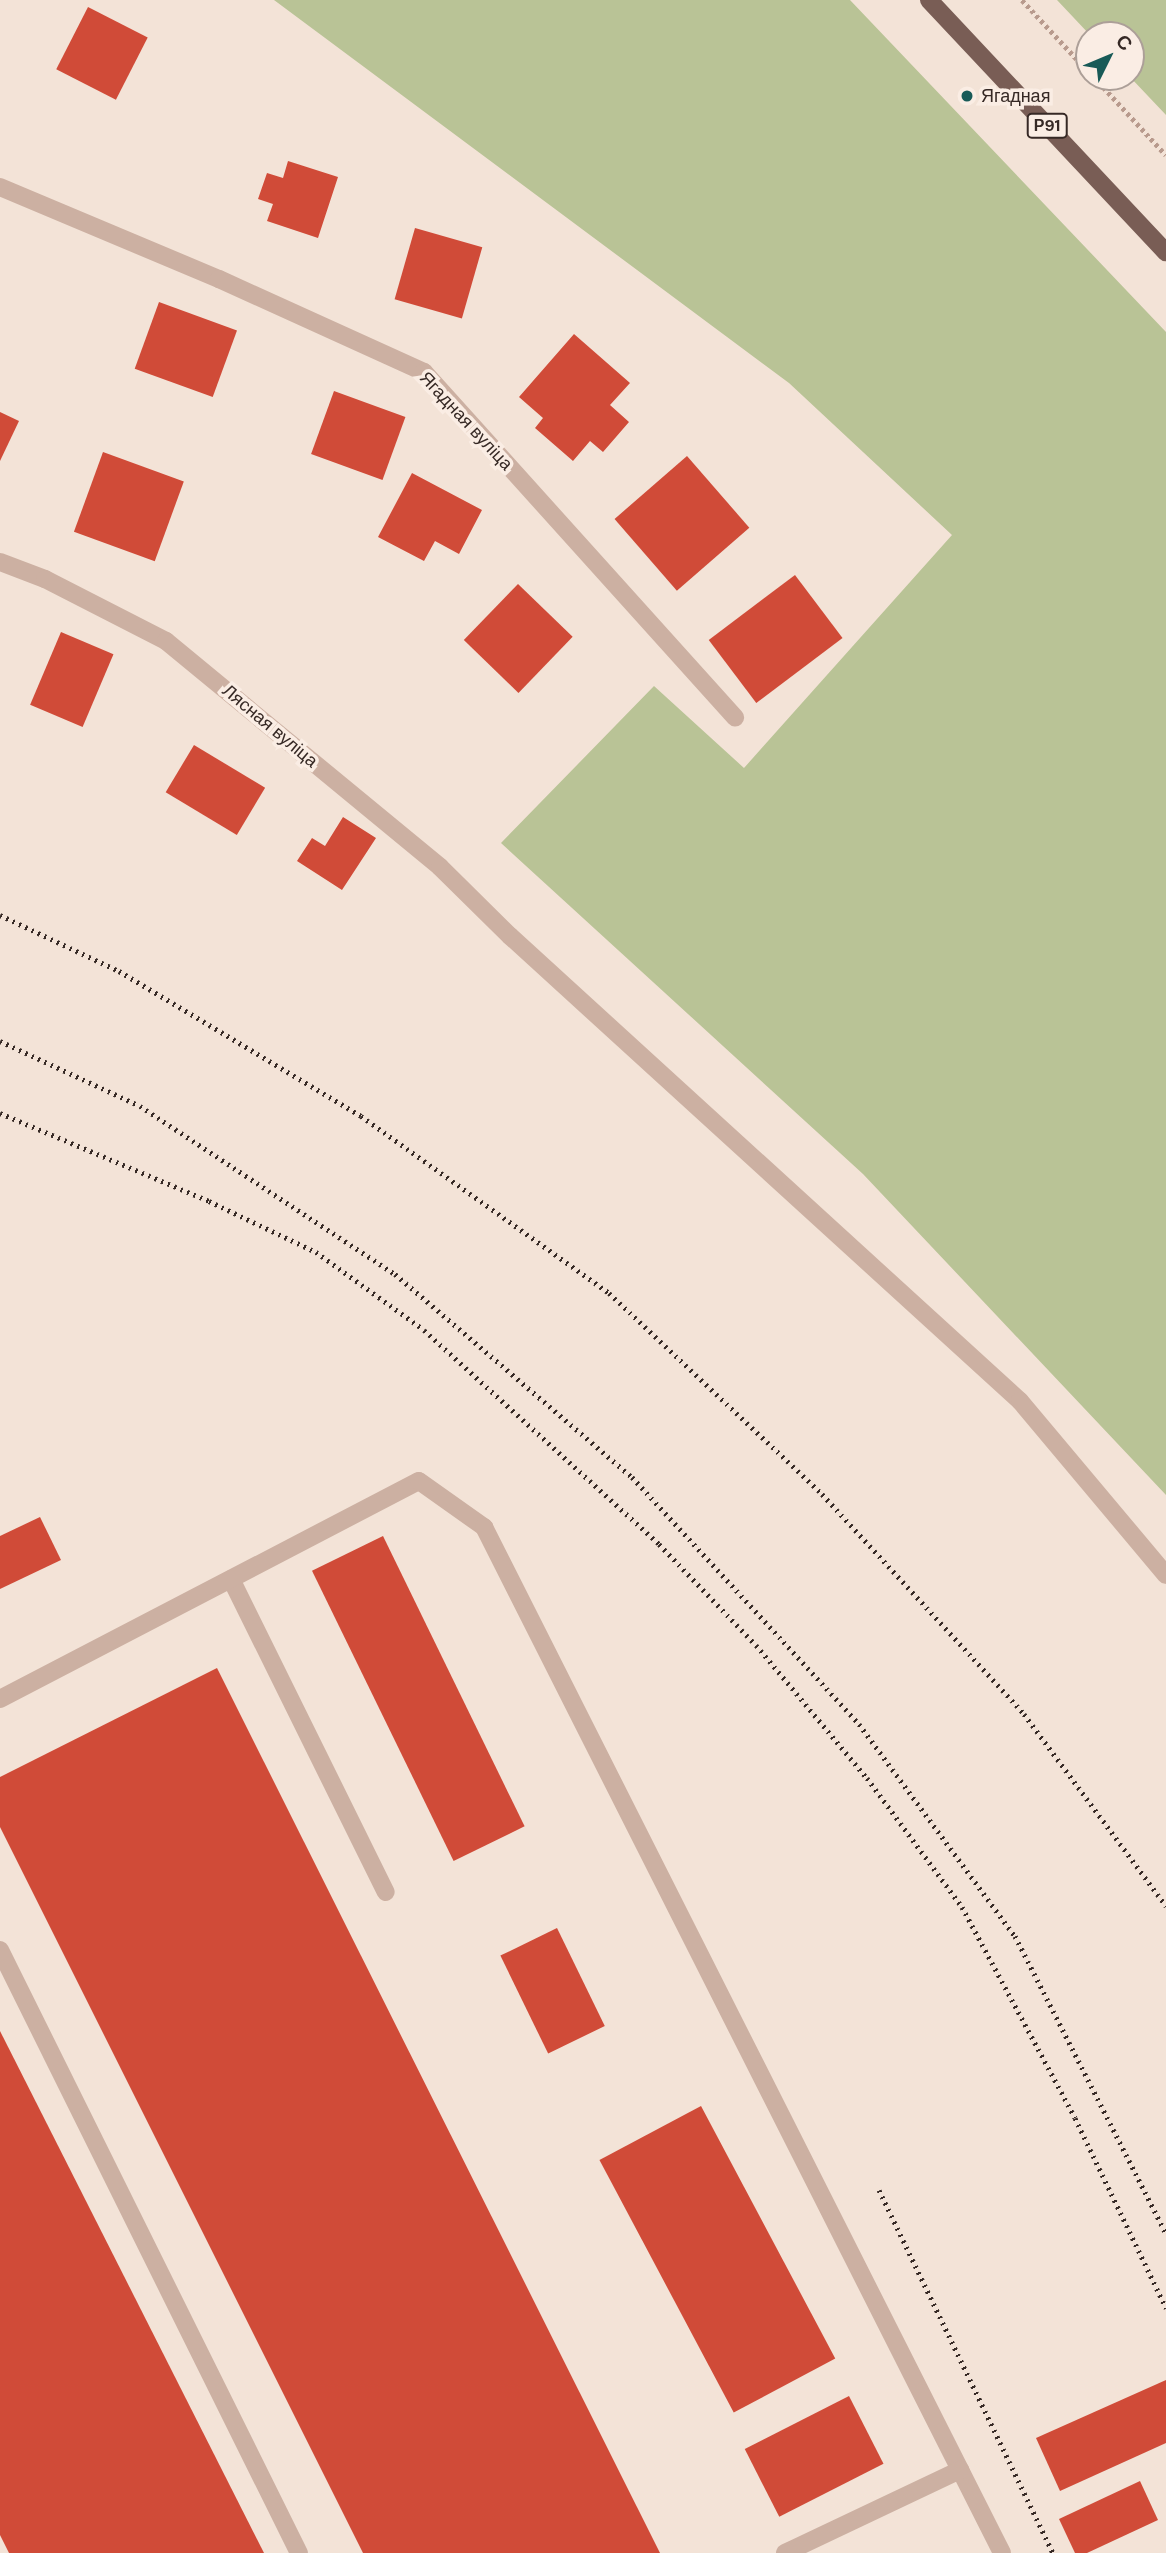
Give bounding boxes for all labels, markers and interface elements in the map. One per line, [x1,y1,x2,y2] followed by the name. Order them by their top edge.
[1075,21,1145,91] north arrow
[1110,29,1138,56] text: С
[981,85,1050,107] place label: Ягадная
[959,88,975,104] marker: Ягадная
[1026,114,1068,138] road number: Р91
[415,367,517,475] street label: Ягадная вуліца
[218,680,322,772] street label: Лясная вуліца

